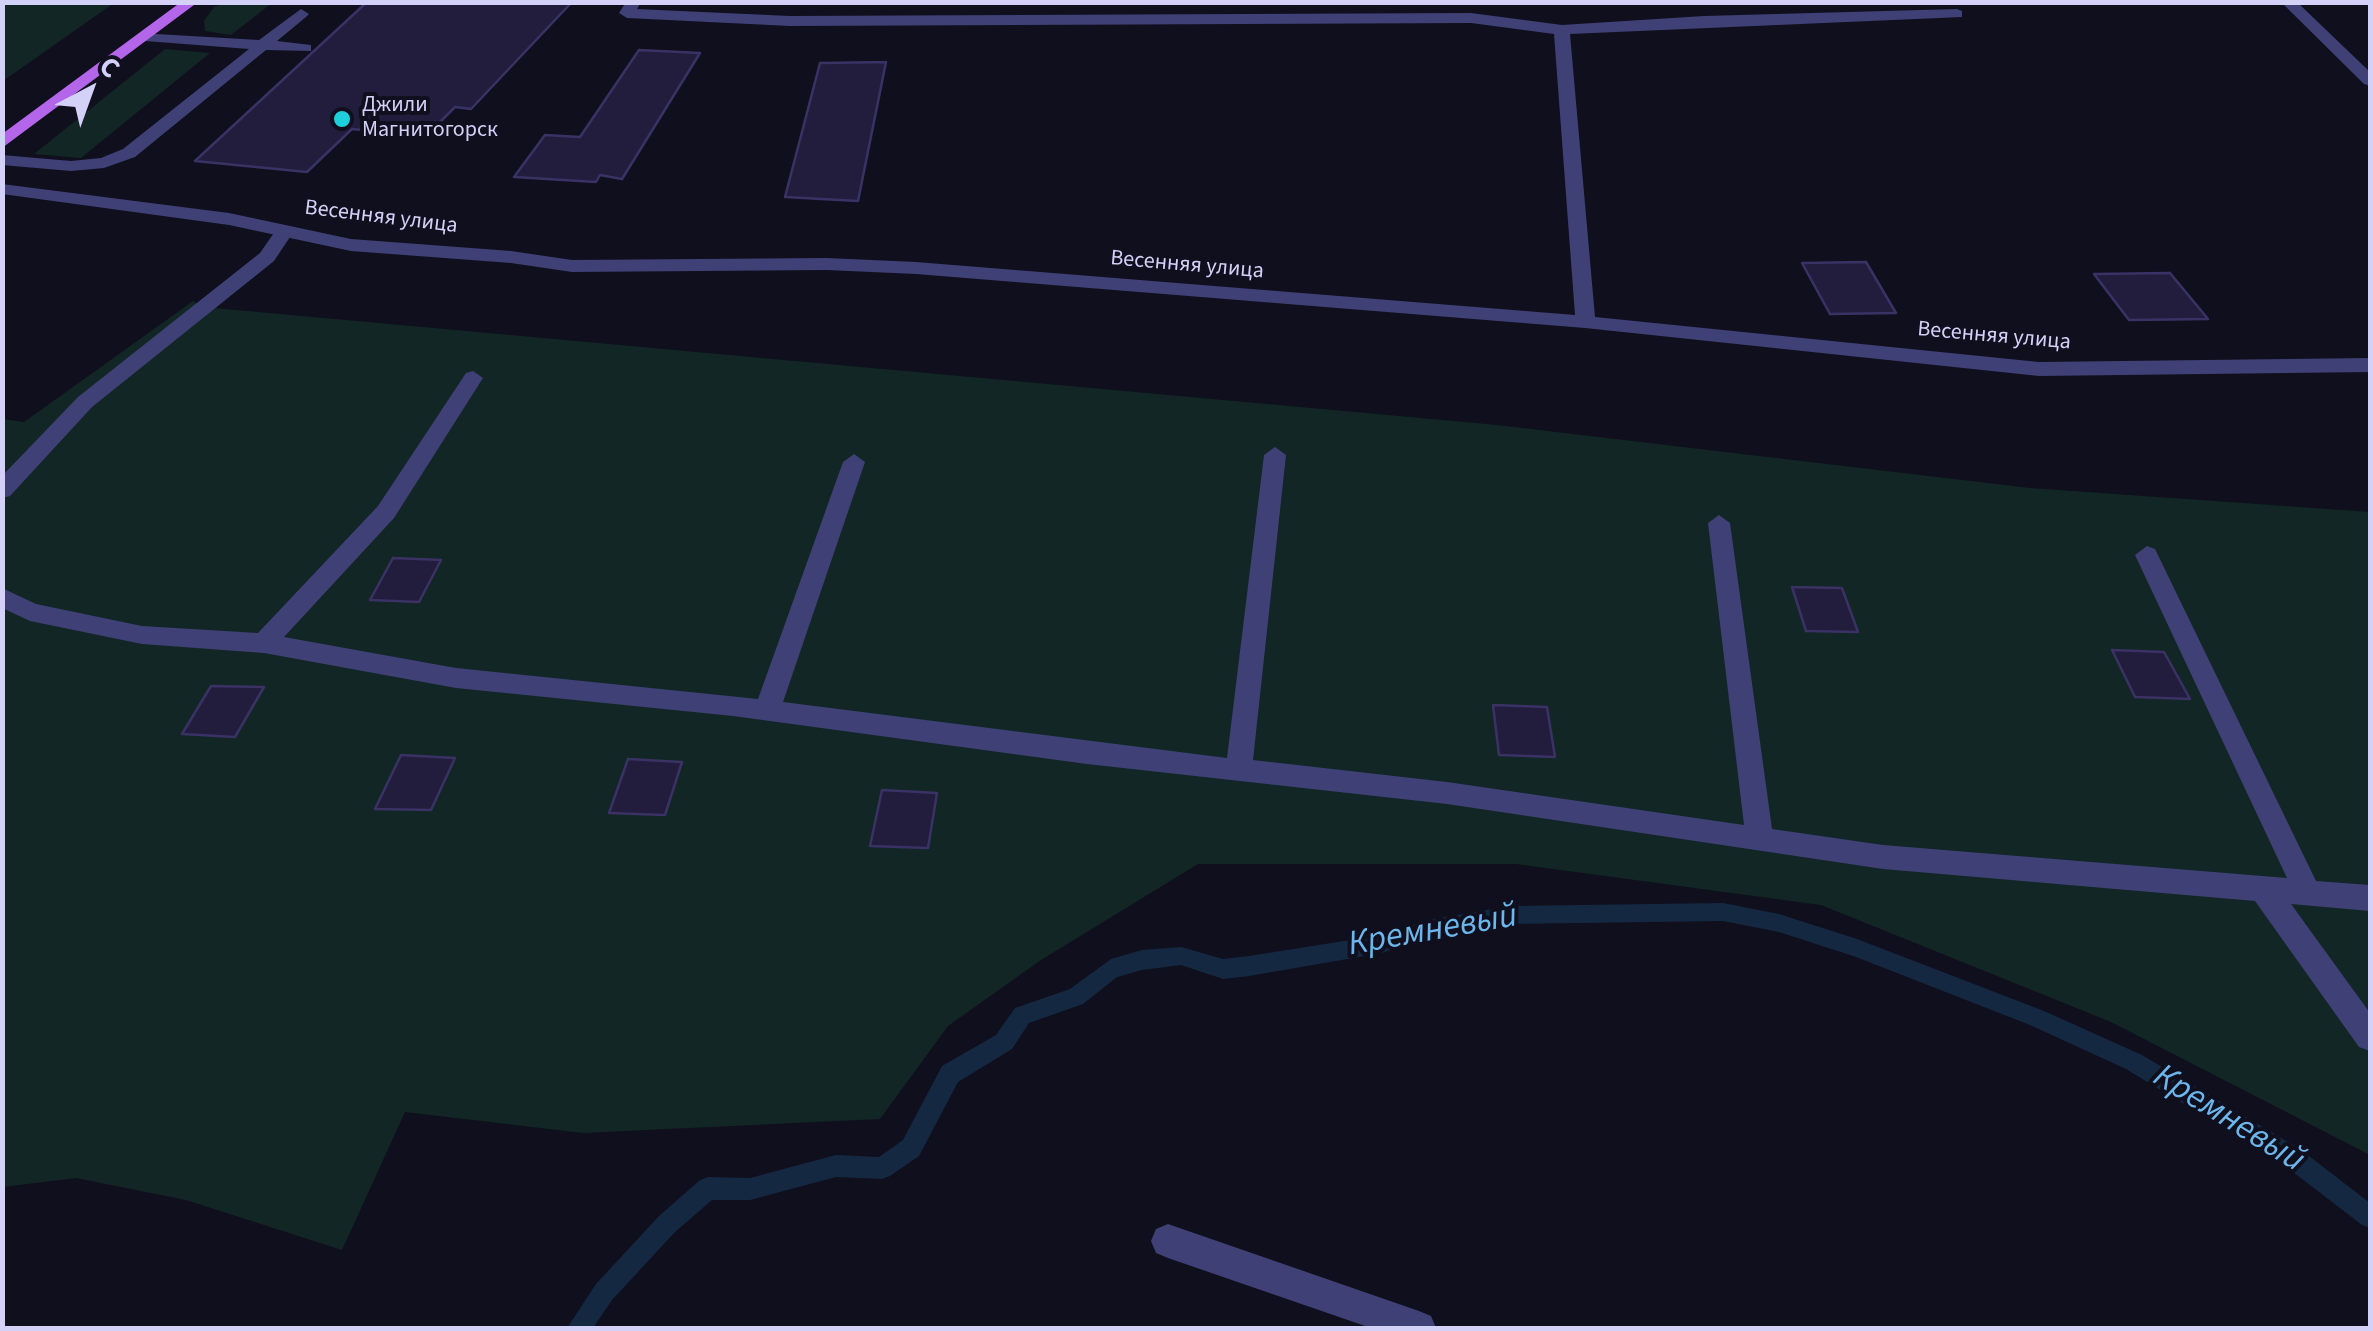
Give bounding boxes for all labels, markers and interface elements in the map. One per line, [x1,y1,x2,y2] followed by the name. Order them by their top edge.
[40,40,140,140] north arrow
[90,47,129,88] text: С
[362,93,498,144] place label: Джили Магнитогорск
[331,108,353,130] marker: Джили Магнитогорск
[303,196,459,240] street label: Весенняя улица
[1109,246,1265,286] street label: Весенняя улица
[1916,317,2072,357] street label: Весенняя улица
[1345,896,1521,968] water label: Кремневый
[2144,1057,2312,1183] water label: Кремневый

